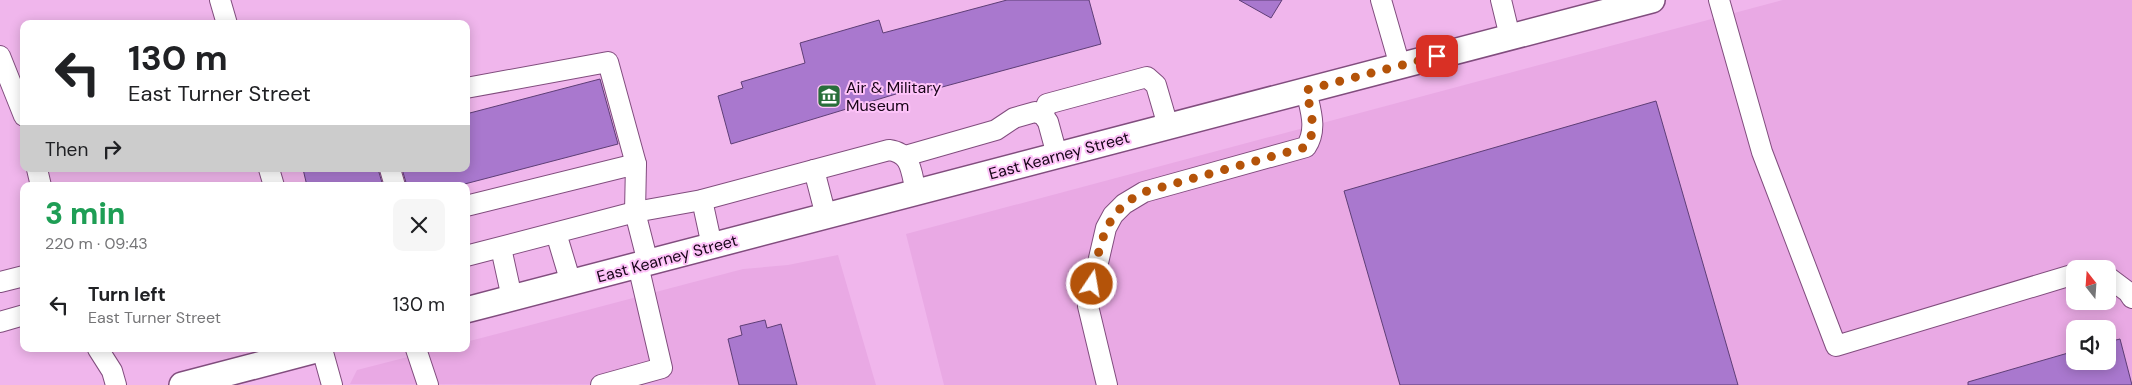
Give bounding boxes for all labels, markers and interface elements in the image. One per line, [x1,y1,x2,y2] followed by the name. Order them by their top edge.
[128,35,228,81] text: 130 m
[1416,35,1458,77] pin
[45,40,110,105] icon: left
[1423,42,1451,70] icon: arrive
[846,77,941,116] place label: Air & Military Museum
[128,79,311,108] text: East Turner Street
[816,83,842,109] museum icon: Air & Military Museum
[986,127,1132,184] street label: East Kearney Street
[98,135,126,163] icon: right
[45,137,88,162] text: Then
[45,194,125,233] text: 3 min
[393,199,445,251] button: close
[594,230,740,287] street label: East Kearney Street
[45,233,148,254] text: 220 m · 09:43
[1065,257,1117,309] position arrow
[2066,260,2116,310] north arrow
[2066,260,2116,370] map controls
[88,282,166,307] text: Turn left
[45,291,73,319] icon: left
[393,292,445,317] text: 130 m
[88,307,221,328] text: East Turner Street
[2066,320,2116,370] button: sound

